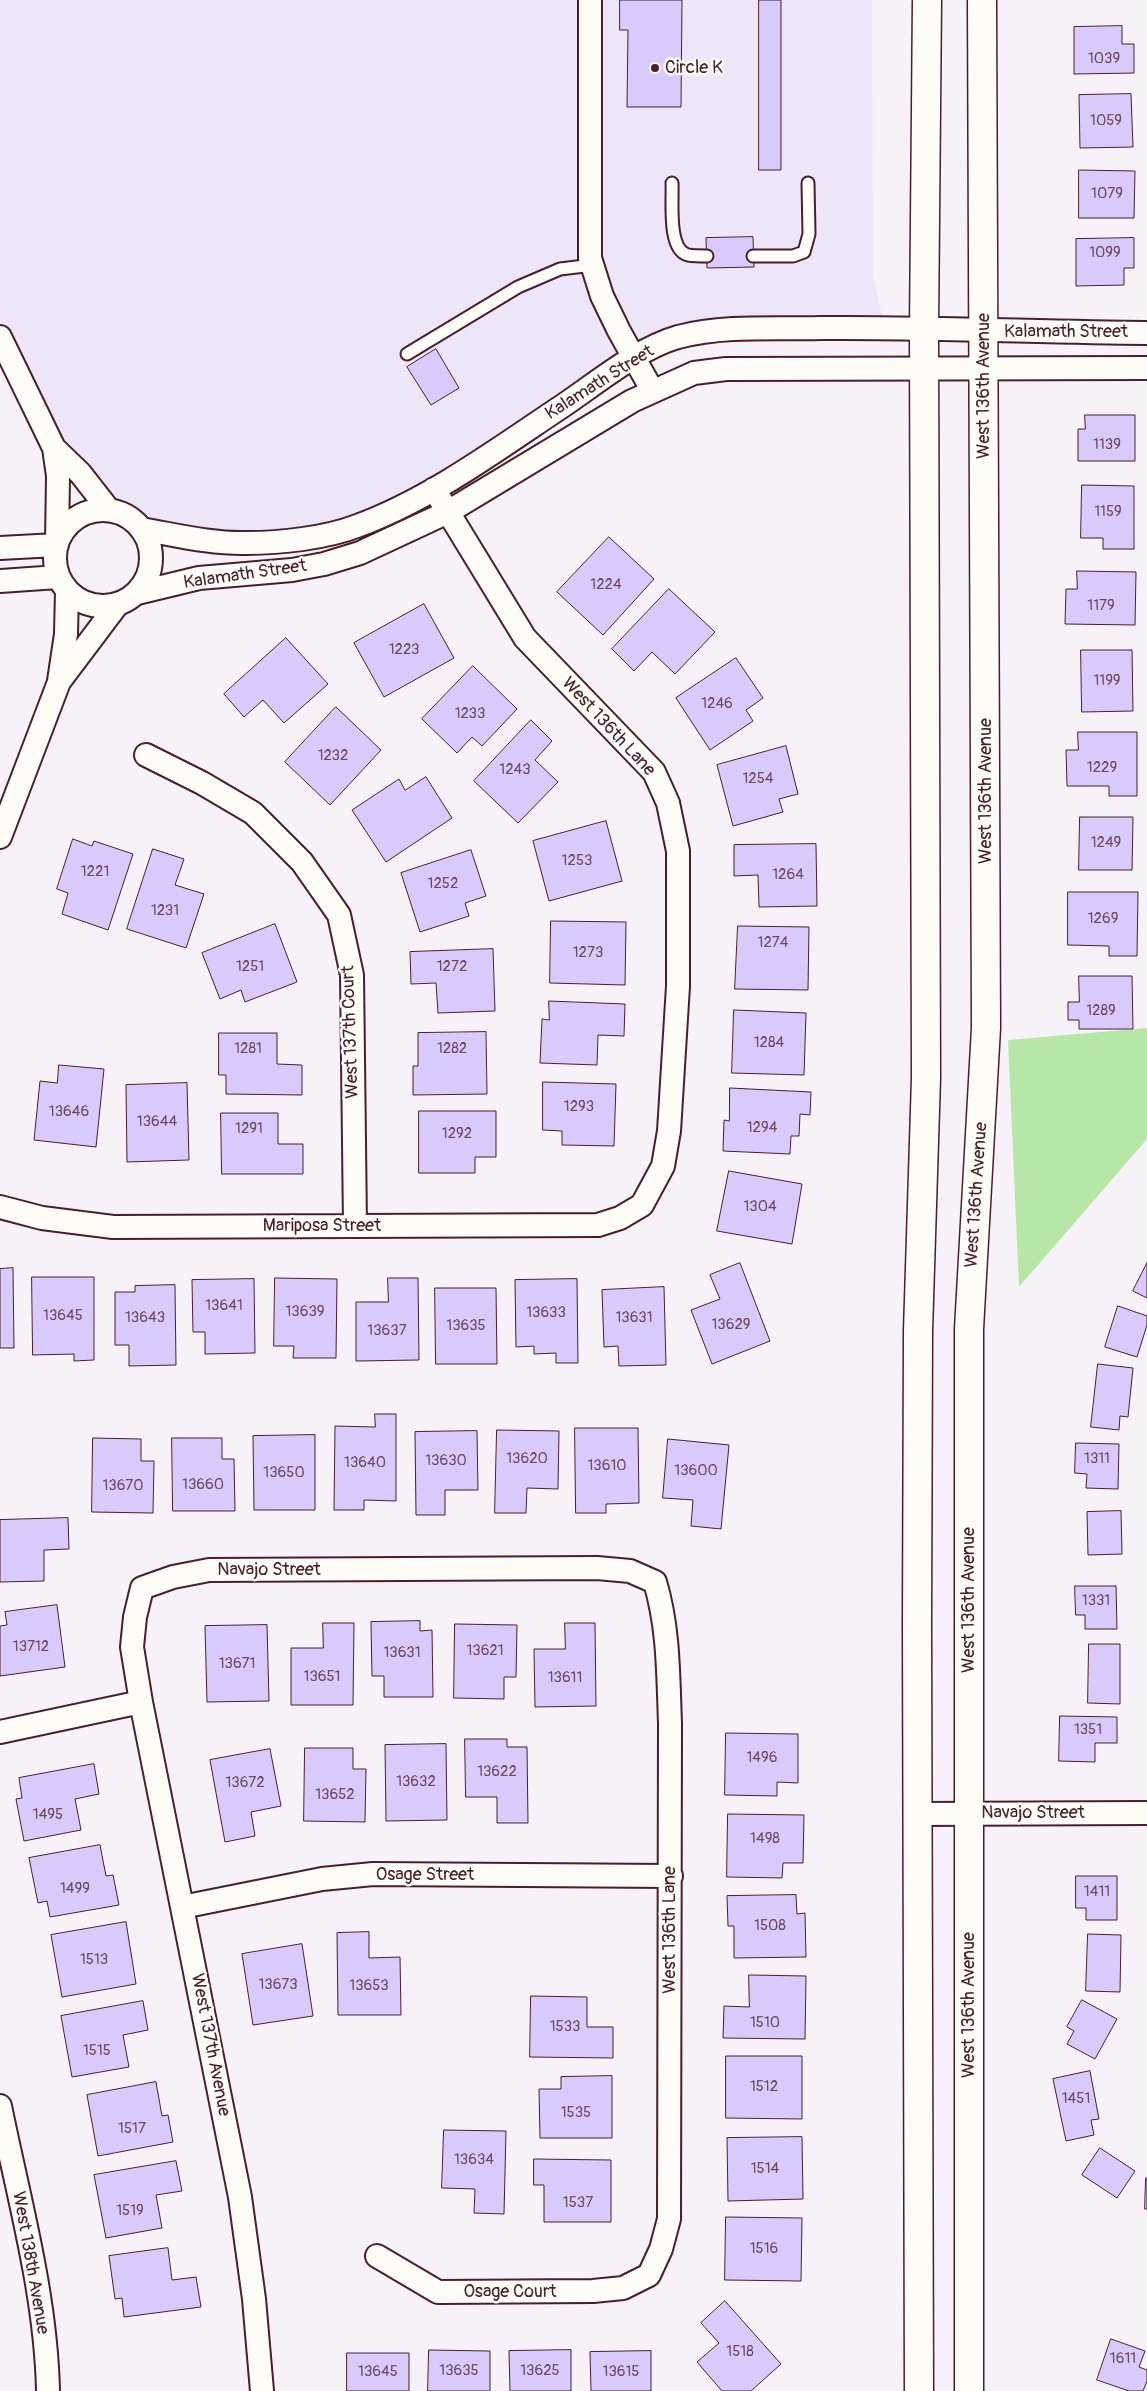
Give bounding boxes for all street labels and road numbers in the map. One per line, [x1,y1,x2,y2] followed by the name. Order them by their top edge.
[973,313,995,459] street label: West 136th Avenue
[1004,321,1128,343] street label: Kalamath Street
[542,341,658,425] street label: Kalamath Street
[182,556,308,594] street label: Kalamath Street
[557,673,659,781] street label: West 136th Lane
[975,718,997,864] street label: West 136th Avenue
[338,965,364,1099] street label: West 137th Court
[961,1121,993,1269] street label: West 136th Avenue
[263,1215,381,1237] street label: Mariposa Street
[958,1527,980,1673] street label: West 136th Avenue
[217,1559,321,1581] street label: Navajo Street
[981,1802,1085,1824] street label: Navajo Street
[376,1864,474,1886] street label: Osage Street
[659,1866,681,1994] street label: West 136th Lane
[958,1932,980,2078] street label: West 136th Avenue
[186,1972,234,2118] street label: West 137th Avenue
[7,2190,53,2336] street label: West 138th Avenue
[463,2281,557,2303] street label: Osage Court

